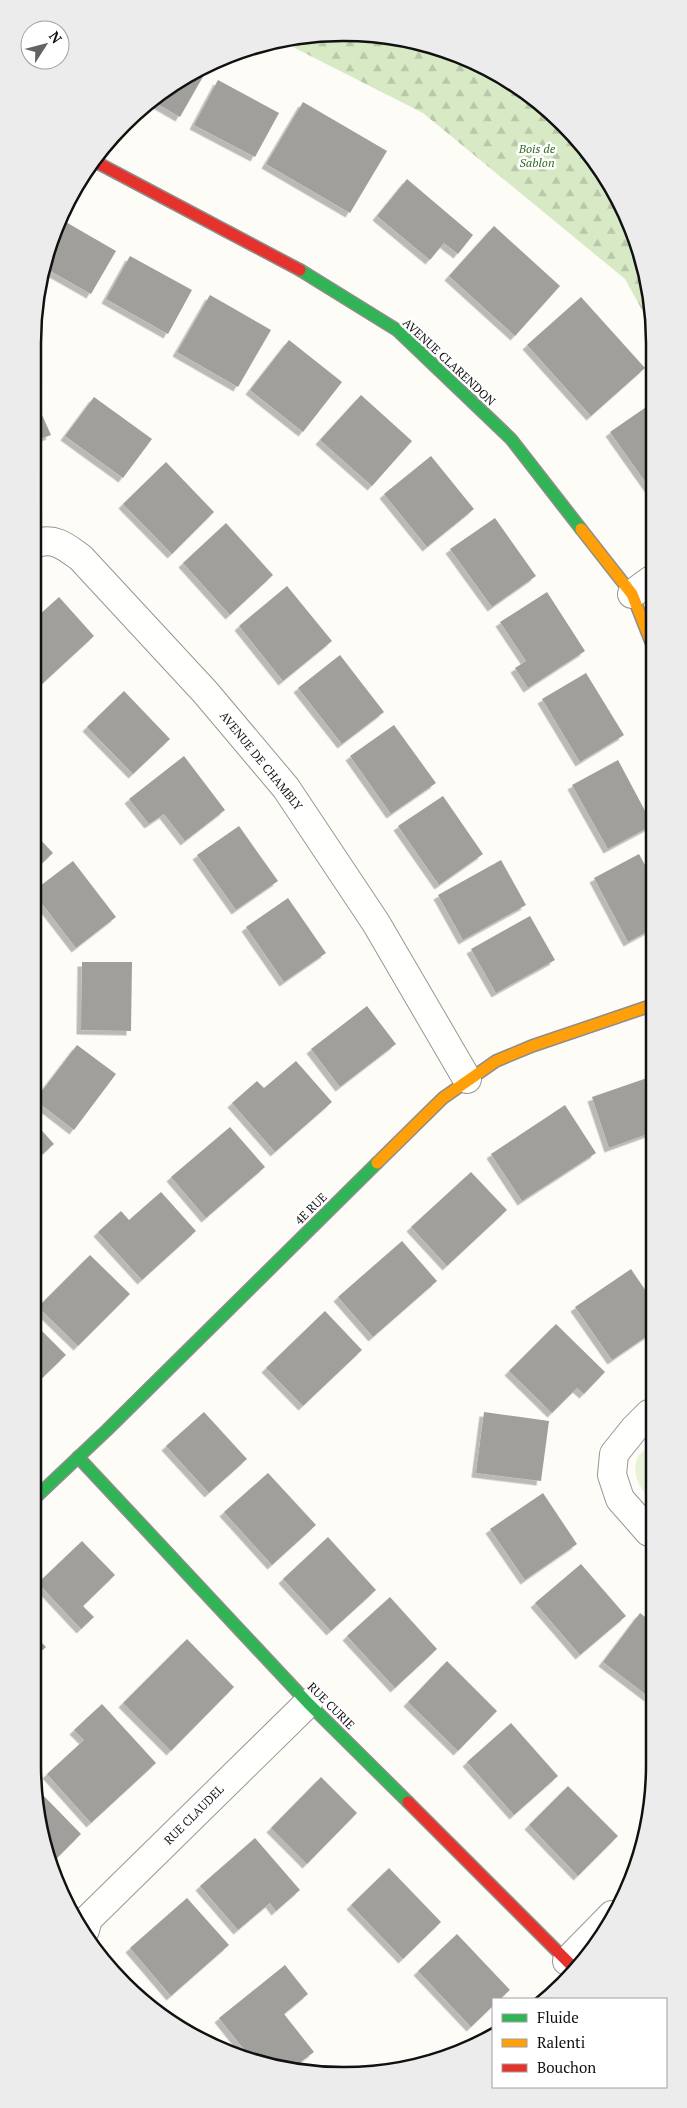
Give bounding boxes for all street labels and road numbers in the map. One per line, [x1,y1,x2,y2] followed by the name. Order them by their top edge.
[400,315,499,409] street label: AVENUE CLARENDON
[217,708,306,813] street label: AVENUE DE CHAMBLY
[292,1190,330,1228] street label: 4E RUE
[305,1679,358,1732] street label: RUE CURIE
[161,1781,227,1848] street label: RUE CLAUDEL

